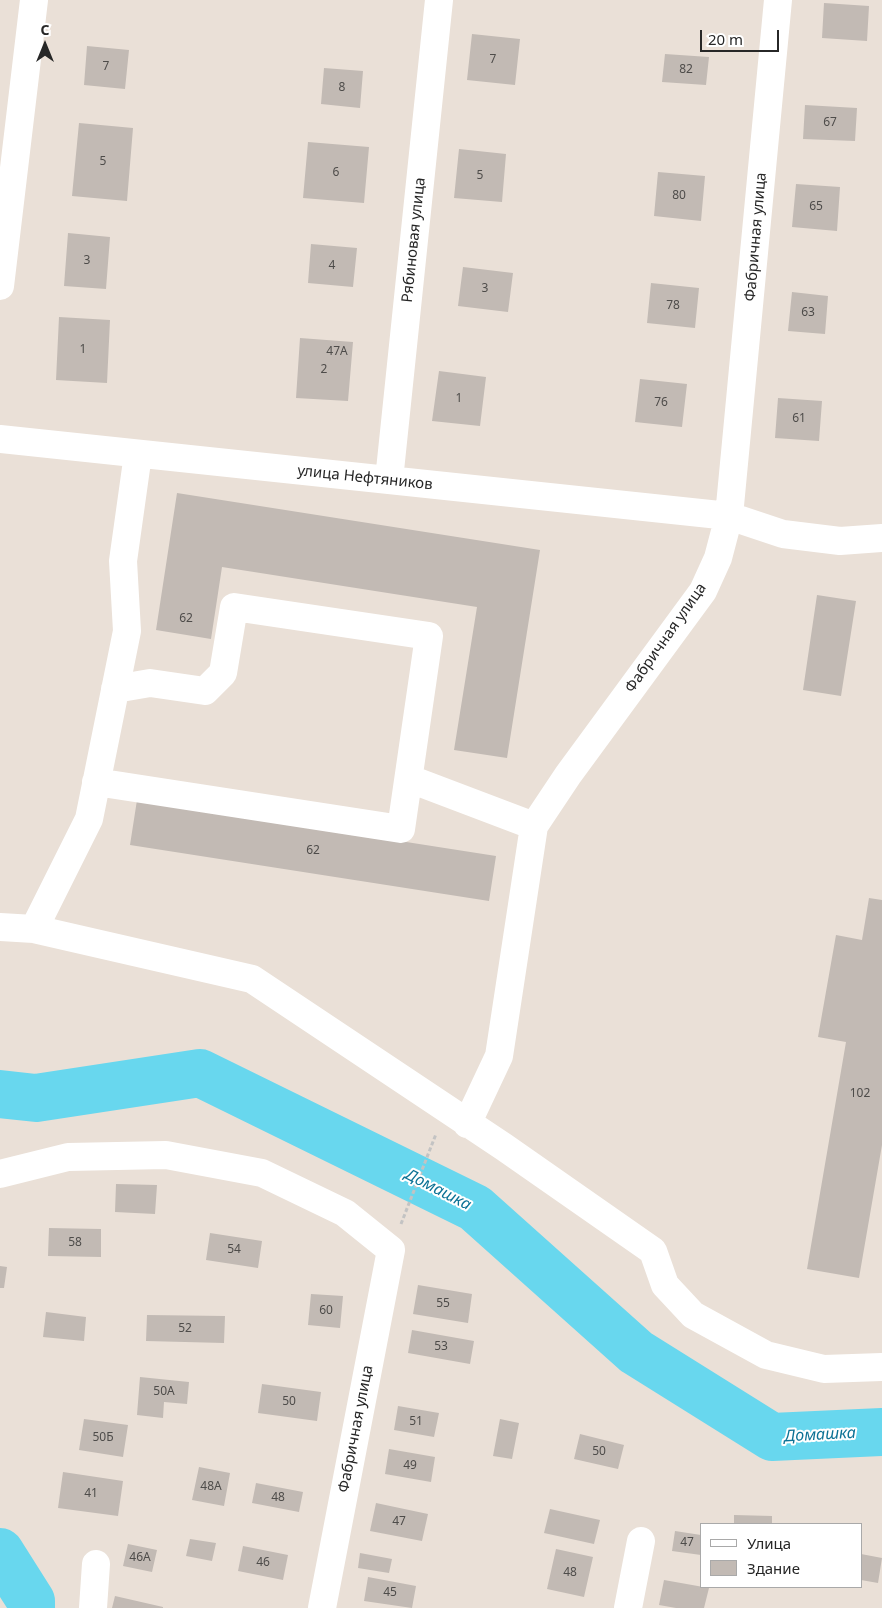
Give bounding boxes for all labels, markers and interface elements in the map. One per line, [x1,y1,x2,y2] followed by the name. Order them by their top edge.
[20,20,70,70] north arrow
[40,20,50,39] text: С
[702,20,781,52] scale bar
[708,29,743,49] text: 20 m
[490,53,496,67] house number: 7
[103,60,109,74] house number: 7
[679,63,693,77] house number: 82
[339,81,345,95] house number: 8
[823,116,837,130] house number: 67
[100,155,106,169] house number: 5
[333,166,339,180] house number: 6
[477,169,483,183] house number: 5
[741,172,771,302] street label: Фабричная улица
[398,176,430,304] street label: Рябиновая улица
[672,189,686,203] house number: 80
[809,200,823,214] house number: 65
[84,254,90,268] house number: 3
[329,259,335,273] house number: 4
[482,282,488,296] house number: 3
[666,299,680,313] house number: 78
[801,306,815,320] house number: 63
[80,343,86,357] house number: 1
[326,345,348,359] house number: 47А
[321,363,327,377] house number: 2
[456,392,462,406] house number: 1
[654,396,668,410] house number: 76
[792,412,806,426] house number: 61
[296,462,434,494] street label: улица Нефтяников
[622,580,710,696] street label: Фабричная улица
[179,612,193,626] house number: 62
[306,844,320,858] house number: 62
[850,1087,870,1101] house number: 102
[402,1165,474,1215] water label: Домашка
[68,1236,82,1250] house number: 58
[227,1243,241,1257] house number: 54
[436,1297,450,1311] house number: 55
[319,1304,333,1318] house number: 60
[178,1322,192,1336] house number: 52
[434,1340,448,1354] house number: 53
[335,1364,377,1494] street label: Фабричная улица
[153,1385,175,1399] house number: 50А
[282,1395,296,1409] house number: 50
[409,1415,423,1429] house number: 51
[784,1424,856,1446] water label: Домашка
[92,1431,114,1445] house number: 50Б
[592,1445,606,1459] house number: 50
[403,1459,417,1473] house number: 49
[200,1480,222,1494] house number: 48А
[84,1487,98,1501] house number: 41
[271,1491,285,1505] house number: 48
[392,1515,406,1529] house number: 47
[700,1523,862,1588] legend
[747,1533,791,1553] text: Улица
[680,1536,694,1550] house number: 47
[129,1551,151,1565] house number: 46А
[256,1556,270,1570] house number: 46
[747,1558,800,1578] text: Здание
[563,1566,577,1580] house number: 48
[383,1586,397,1600] house number: 45

